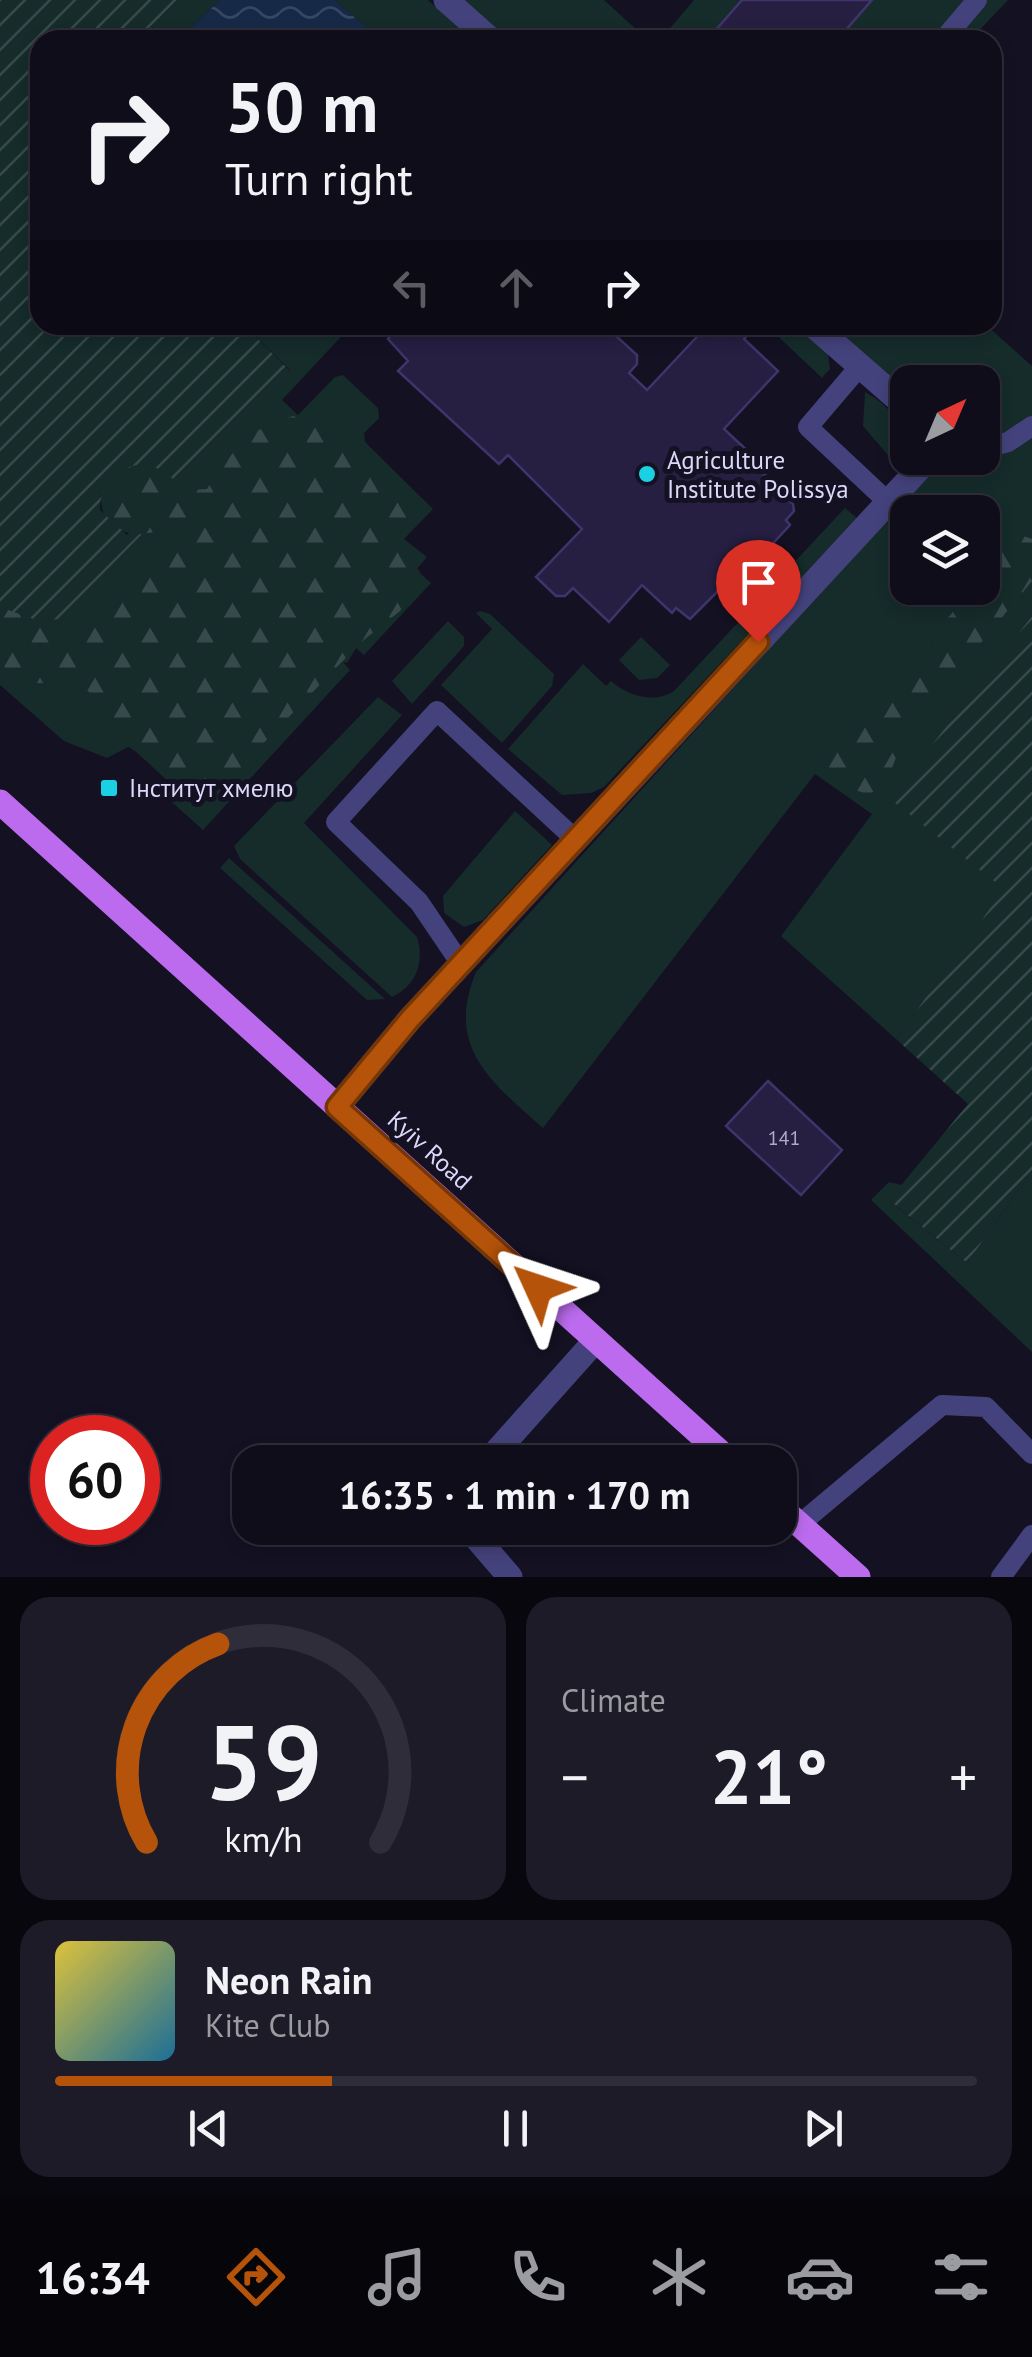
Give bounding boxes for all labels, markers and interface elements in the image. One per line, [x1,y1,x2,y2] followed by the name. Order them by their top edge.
[225,61,378,151] text: 50 m
[60,70,190,200] icon: right
[225,149,413,207] text: Turn right
[384,260,439,315] icon: left
[489,260,544,315] icon: ahead
[594,260,649,315] icon: right
[890,365,1000,475] north arrow
[890,365,1000,605] map controls
[667,444,849,505] place label: Agriculture Institute Polissya
[636,463,658,485] marker: Agriculture Institute Polissya
[890,495,1000,605] button: layers
[716,540,801,643] pin
[731,555,786,610] icon: arrive
[129,772,293,804] place label: Інститут хмелю
[98,777,120,799] marker: Інститут хмелю
[381,1104,479,1196] street label: Kyiv Road
[768,1125,800,1151] house number: 141
[486,1236,590,1340] position arrow
[30,1415,160,1545] speed limit sign: 60
[339,1470,690,1519] text: 16:35 · 1 min · 170 m
[561,1679,666,1721] text: Climate
[204,1694,322,1829] text: 59
[710,1728,828,1825] text: 21°
[561,1741,589,1812] text: −
[949,1741,977,1812] text: +
[224,1816,302,1862] text: km/h
[205,1955,372,2004] text: Neon Rain
[205,2004,331,2046] text: Kite Club
[181,2101,236,2156] icon: previous
[488,2101,543,2156] icon: pause
[796,2101,851,2156] icon: next
[221,2242,291,2312] icon: directions
[362,2242,432,2312] icon: music
[503,2242,573,2312] icon: phone
[644,2242,714,2312] icon: climate
[785,2242,855,2312] icon: car
[926,2242,996,2312] icon: filters
[36,2248,150,2306] text: 16:34

